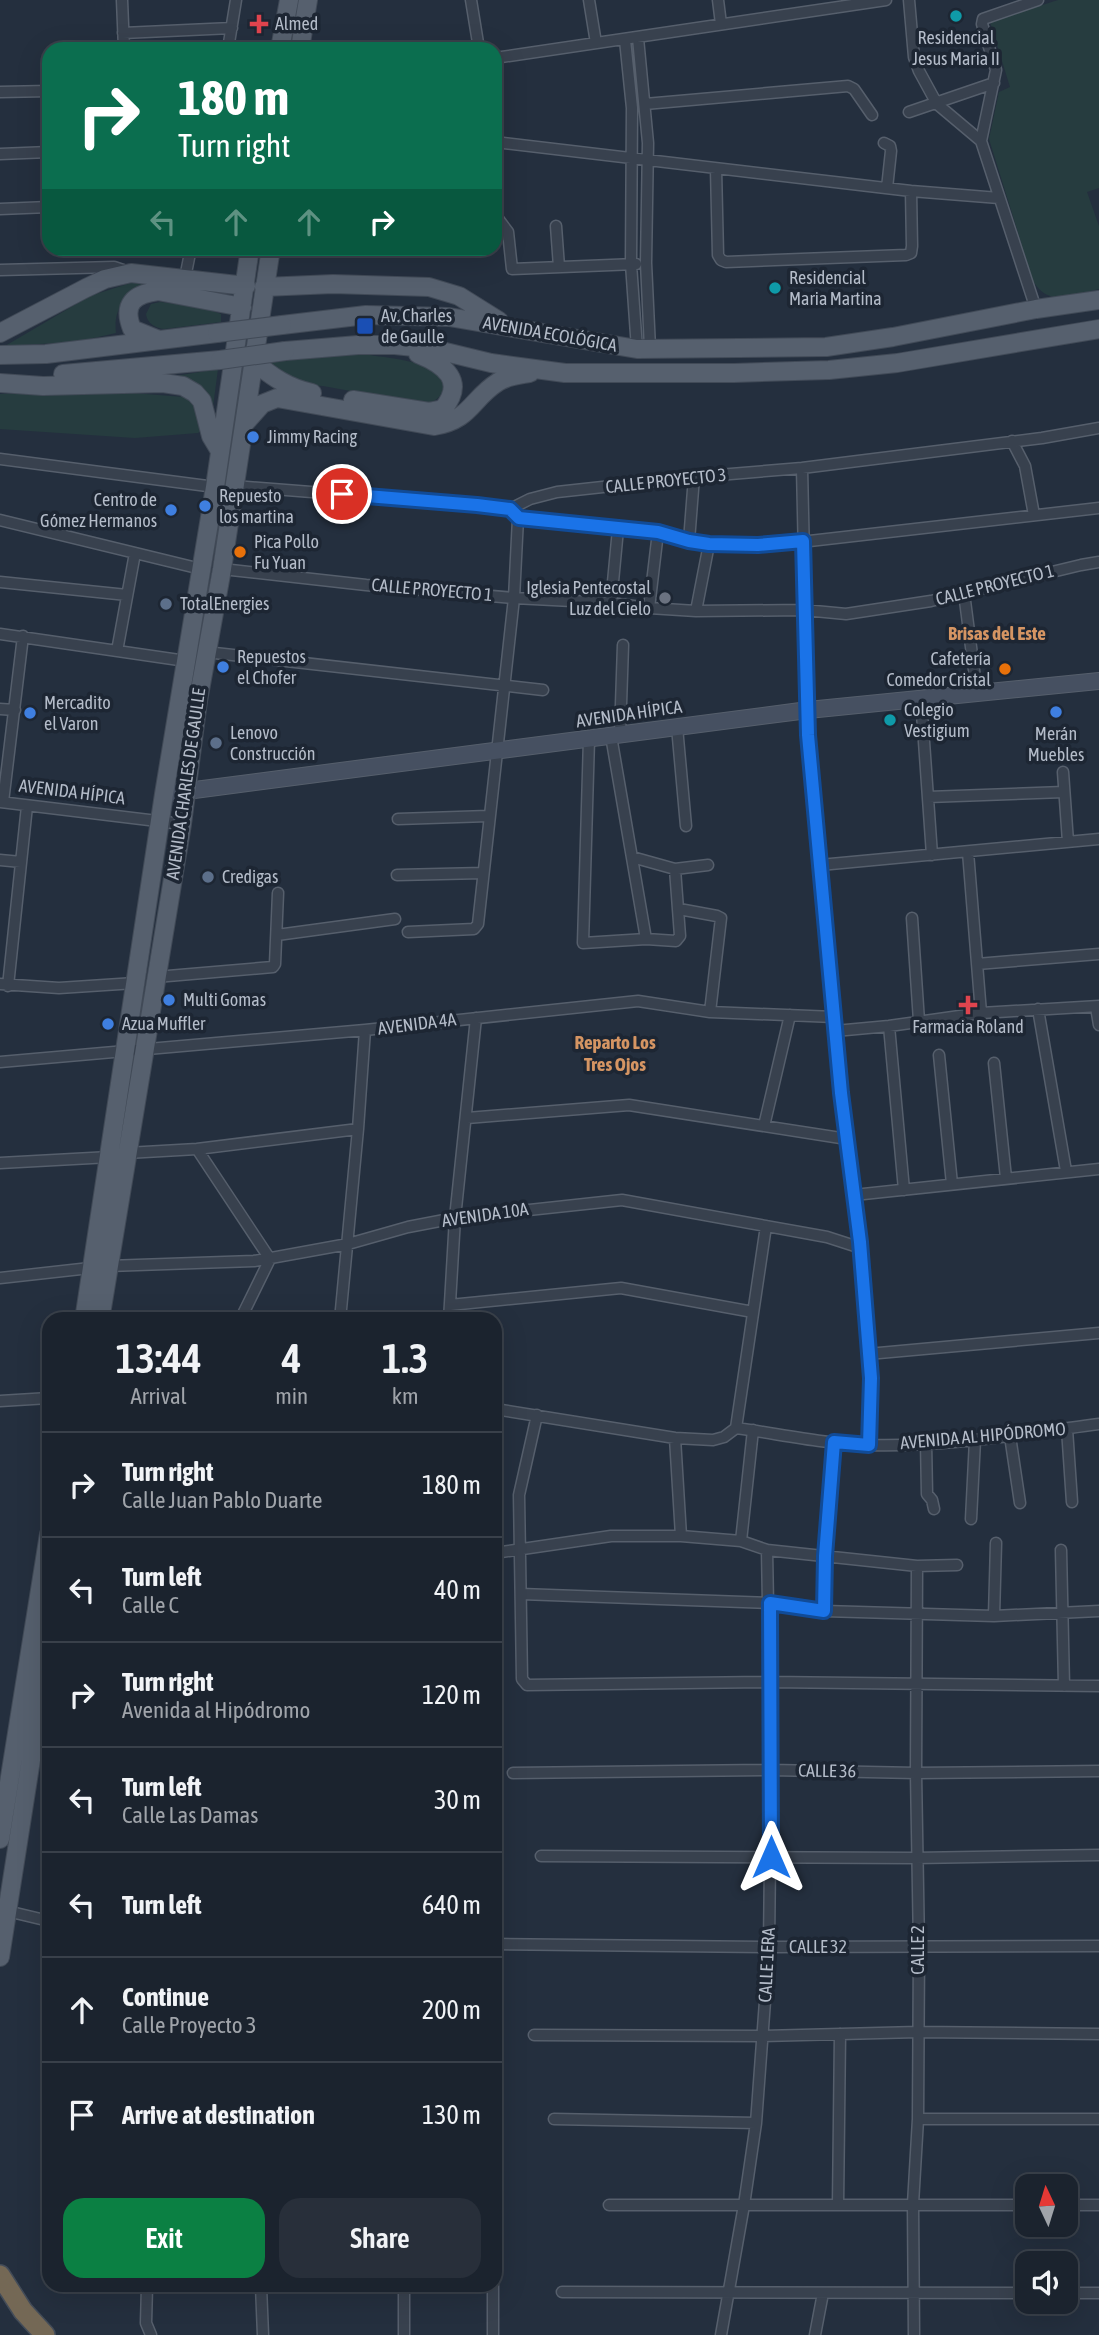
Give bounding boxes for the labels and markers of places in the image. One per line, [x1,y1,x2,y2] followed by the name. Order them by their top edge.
[948,8,964,24] marker: Residencial Jesus Maria II
[275,13,318,34] place label: Almed
[249,14,269,34] marker: Almed
[912,27,1000,69] place label: Residencial Jesus Maria II
[789,267,882,309] place label: Residencial Maria Martina
[767,280,783,296] marker: Residencial Maria Martina
[381,305,452,347] place label: Av. Charles de Gaulle
[355,316,375,336] marker: Av. Charles de Gaulle
[267,426,358,447] place label: Jimmy Racing
[245,429,261,445] marker: Jimmy Racing
[312,464,372,524] pin
[219,485,294,527] place label: Repuesto los martina
[40,489,157,531] place label: Centro de Gómez Hermanos
[197,498,213,514] marker: Repuesto los martina
[163,502,179,518] marker: Centro de Gómez Hermanos
[254,531,319,573] place label: Pica Pollo Fu Yuan
[232,544,248,560] marker: Pica Pollo Fu Yuan
[526,577,651,619] place label: Iglesia Pentecostal Luz del Cielo
[657,590,673,606] marker: Iglesia Pentecostal Luz del Cielo
[180,593,269,614] place label: TotalEnergies
[158,596,174,612] marker: TotalEnergies
[237,646,306,688] place label: Repuestos el Chofer
[886,648,991,690] place label: Cafetería Comedor Cristal
[215,659,231,675] marker: Repuestos el Chofer
[997,661,1013,677] marker: Cafetería Comedor Cristal
[44,692,111,734] place label: Mercadito el Varon
[904,699,970,741] place label: Colegio Vestigium
[1048,704,1064,720] marker: Merán Muebles
[22,705,38,721] marker: Mercadito el Varon
[882,712,898,728] marker: Colegio Vestigium
[230,722,315,764] place label: Lenovo Construcción
[1028,723,1084,765] place label: Merán Muebles
[208,735,224,751] marker: Lenovo Construcción
[222,866,278,887] place label: Credigas
[200,869,216,885] marker: Credigas
[183,989,266,1010] place label: Multi Gomas
[161,992,177,1008] marker: Multi Gomas
[960,997,976,1013] marker: Farmacia Roland
[122,1013,206,1034] place label: Azua Muffler
[100,1016,116,1032] marker: Azua Muffler
[912,1016,1024,1037] place label: Farmacia Roland

